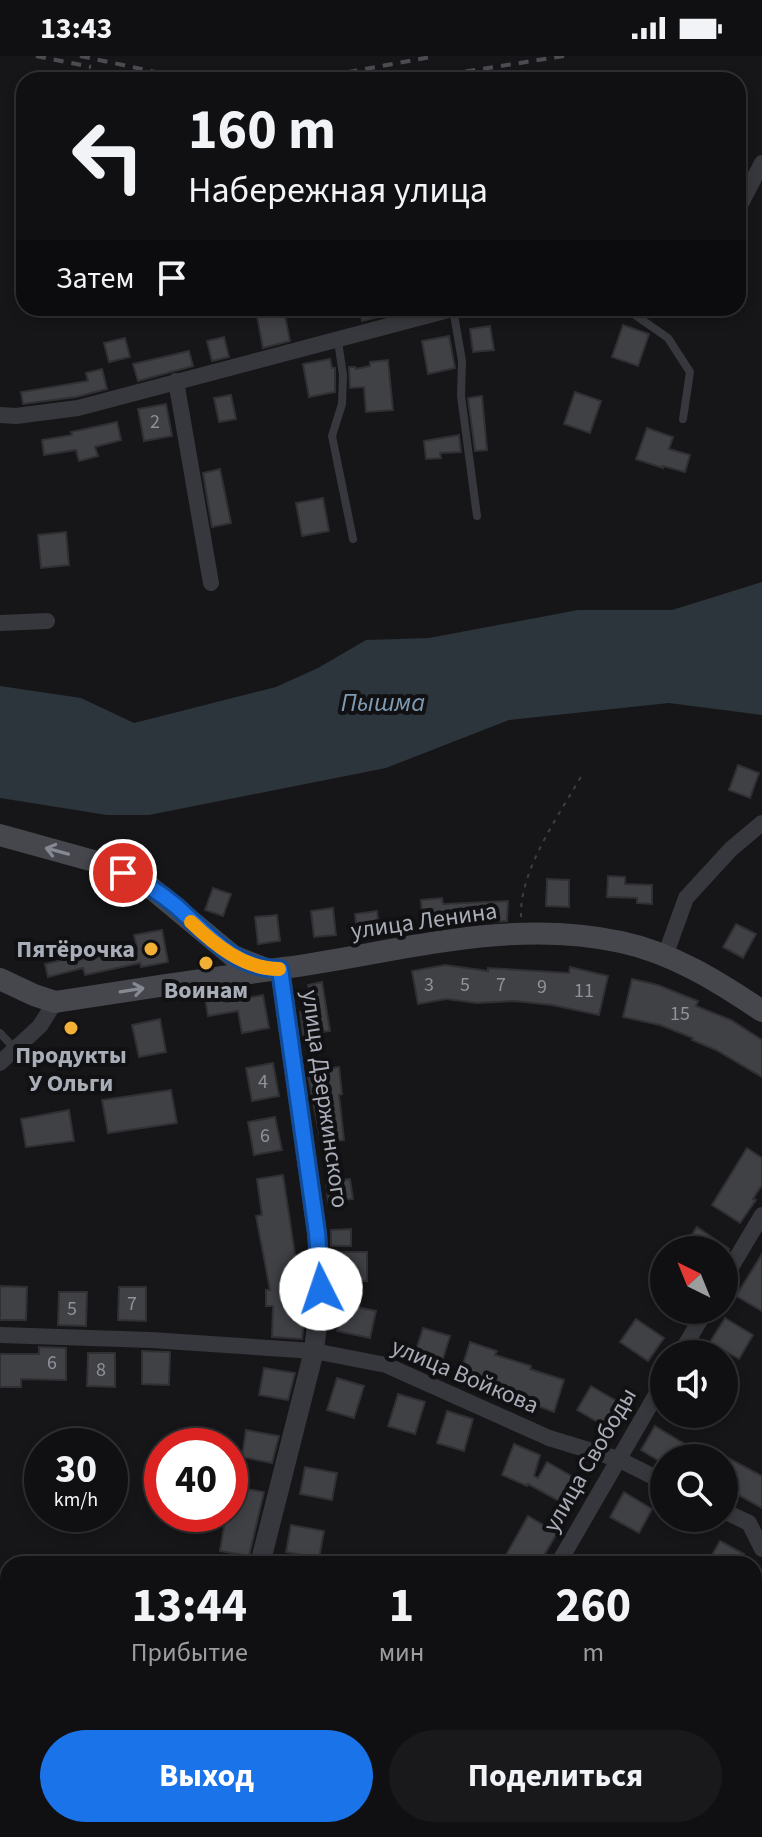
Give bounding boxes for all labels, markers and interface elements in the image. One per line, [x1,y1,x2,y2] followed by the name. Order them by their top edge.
[40,7,112,50] text: 13:43
[188,91,336,170] text: 160 m
[56,104,160,208] icon: left
[188,165,488,216] text: Набережная улица
[150,256,194,300] icon: arrive
[56,257,134,300] text: Затем
[150,408,160,436] house number: 2
[341,684,425,721] water label: Пышма
[89,839,157,907] pin
[44,843,70,858] one-way arrow
[101,851,145,895] icon: arrive
[349,893,499,949] street label: улица Ленина
[16,932,135,967] place label: Пятёрочка
[142,940,160,958] marker: Пятёрочка
[197,954,215,972] marker: Воинам
[424,971,434,999] house number: 3
[460,971,470,999] house number: 5
[496,971,506,999] house number: 7
[164,973,248,1008] place label: Воинам
[537,973,547,1001] house number: 9
[574,977,594,1005] house number: 11
[119,982,144,997] one-way arrow
[292,988,358,1210] street label: улица Дзержинского
[670,1000,690,1028] house number: 15
[62,1019,80,1037] marker: Продукты У Ольги
[15,1038,127,1101] place label: Продукты У Ольги
[258,1068,268,1096] house number: 4
[260,1122,270,1150] house number: 6
[650,1236,738,1324] north arrow
[650,1236,738,1532] map controls
[279,1247,363,1331] position arrow
[127,1290,137,1318] house number: 7
[67,1295,77,1323] house number: 5
[386,1329,544,1423] street label: улица Войкова
[650,1340,738,1428] button: sound
[47,1349,57,1377] house number: 6
[96,1356,106,1384] house number: 8
[534,1381,646,1539] street label: улица Свободы
[144,1428,248,1532] speed limit sign: 40
[55,1441,97,1498] text: 30
[650,1444,738,1532] button: search
[54,1486,98,1514] text: km/h
[131,1572,247,1640] text: 13:44
[389,1572,414,1640] text: 1
[555,1572,631,1640] text: 260
[131,1634,248,1671] text: Прибытие
[379,1634,424,1671] text: мин
[582,1634,604,1671] text: m
[40,1730,373,1822] button: Выход
[389,1730,722,1822] button: Поделиться

